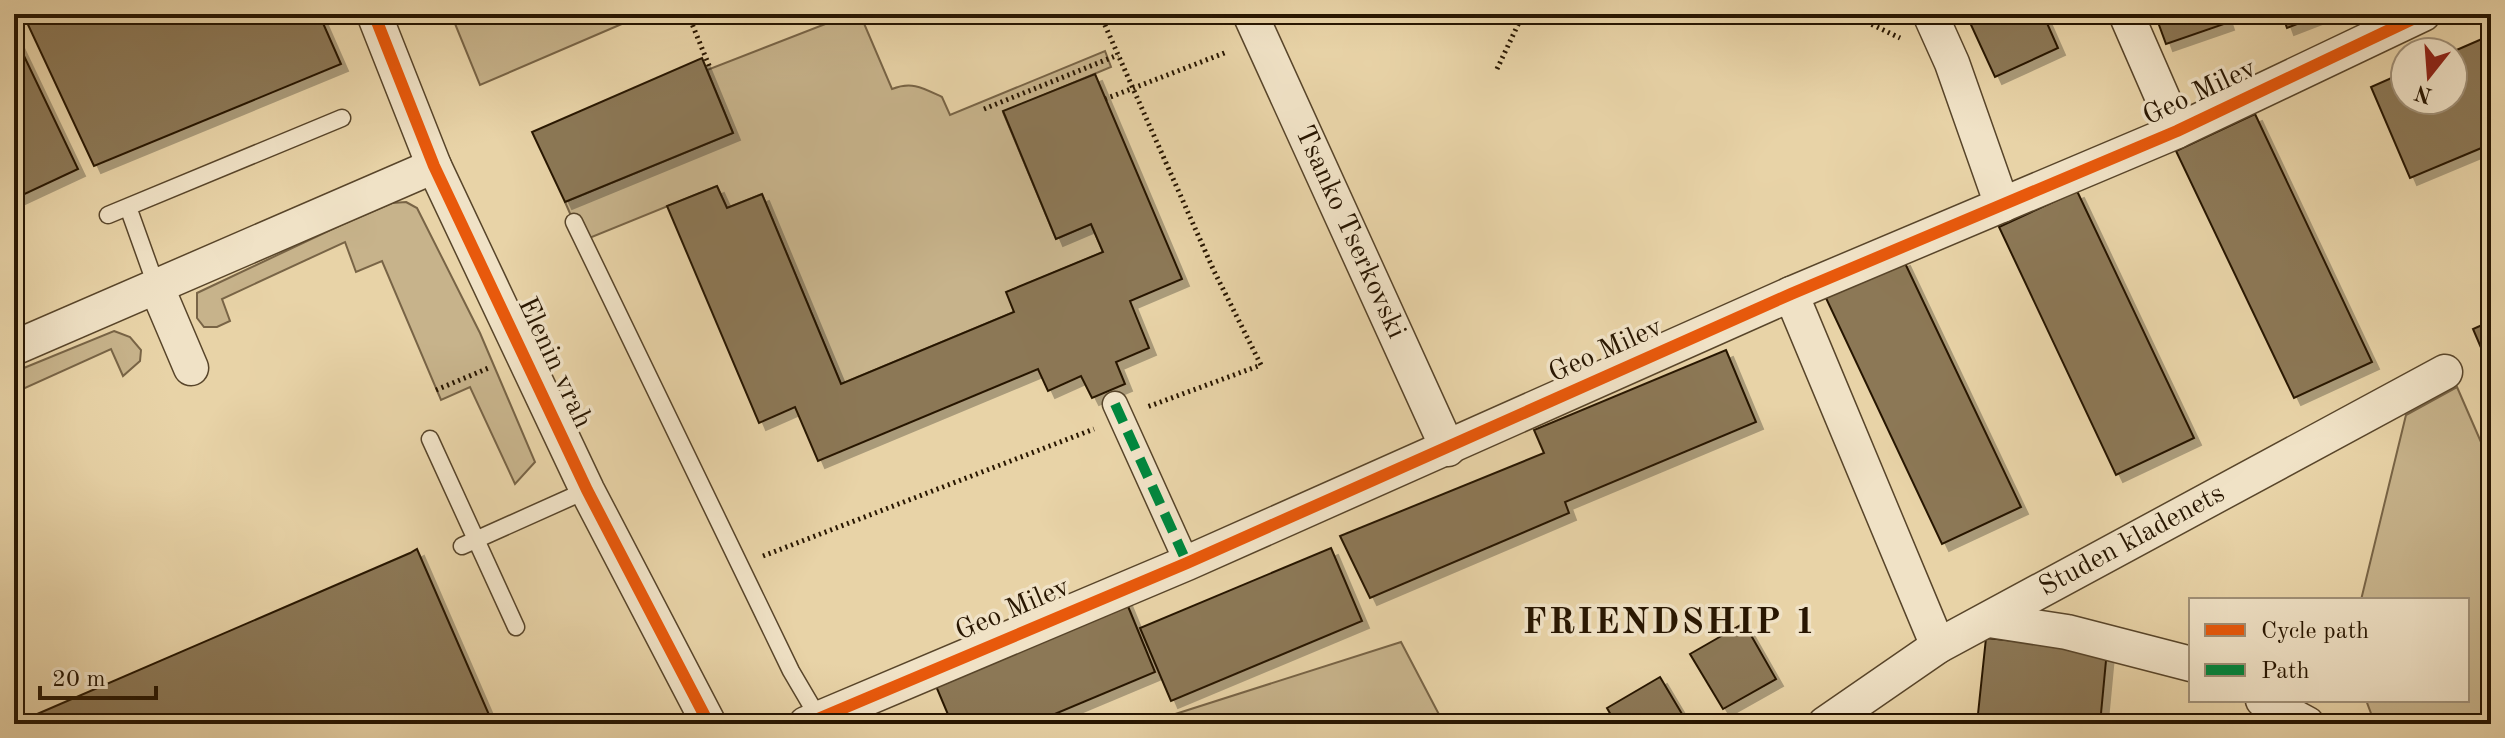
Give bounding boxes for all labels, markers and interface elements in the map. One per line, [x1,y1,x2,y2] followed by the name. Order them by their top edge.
[2389,36,2469,116] north arrow
[2139,55,2261,131] street label: Geo Milev
[2412,80,2435,106] text: N
[1289,122,1410,343] street label: Tsanko Tserkovski
[512,293,596,433] street label: Elenin vrah
[1545,314,1667,388] street label: Geo Milev
[2035,480,2229,602] street label: Studen kladenets
[952,573,1074,647] street label: Geo Milev
[2189,598,2469,702] legend
[1523,606,1817,642] district label: FRIENDSHIP 1
[2261,620,2369,644] text: Cycle path
[40,650,156,700] scale bar
[2261,660,2310,684] text: Path
[52,668,106,692] text: 20 m

